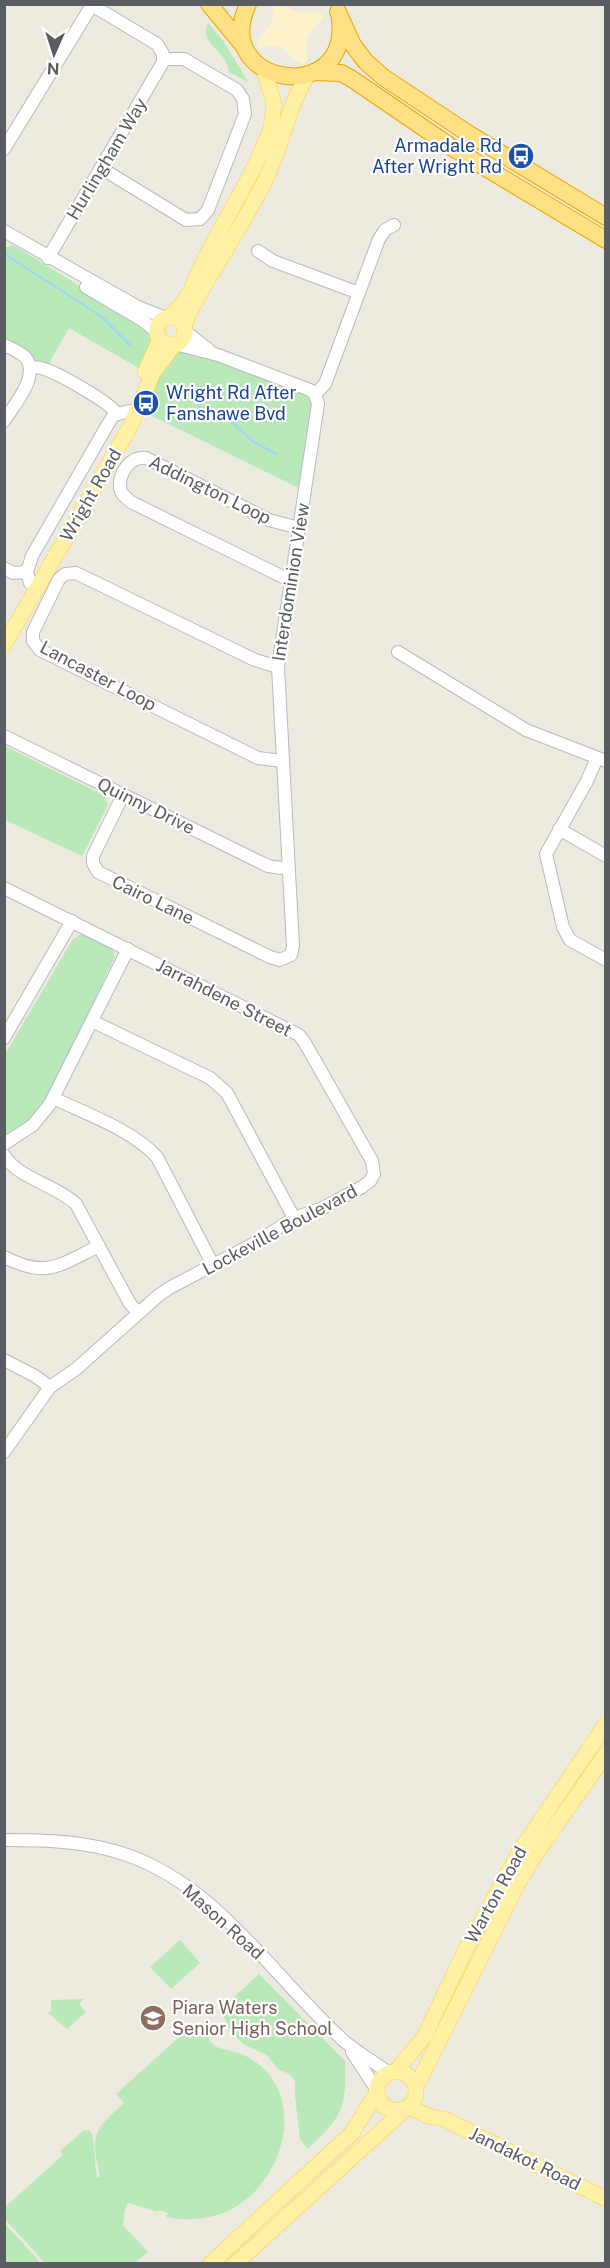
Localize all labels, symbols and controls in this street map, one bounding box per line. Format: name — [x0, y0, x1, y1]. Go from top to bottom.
north arrow — [24, 24, 84, 84]
text: N — [46, 59, 60, 78]
street label: Hurlingham Way — [62, 94, 151, 223]
place label: Armadale Rd After Wright Rd — [372, 135, 502, 177]
bus stop icon: Armadale Rd After Wright Rd — [506, 141, 536, 171]
place label: Wright Rd After Fanshawe Bvd — [166, 382, 296, 424]
bus stop icon: Wright Rd After Fanshawe Bvd — [131, 388, 161, 418]
street label: Wright Road — [56, 445, 126, 545]
street label: Addington Loop — [146, 451, 275, 528]
street label: Interdominion View — [268, 501, 313, 663]
street label: Lancaster Loop — [37, 636, 160, 715]
street label: Quinny Drive — [94, 773, 199, 838]
street label: Cairo Lane — [109, 871, 198, 928]
street label: Jarrahdene Street — [153, 954, 296, 1041]
street label: Lockeville Boulevard — [199, 1180, 361, 1279]
street label: Warton Road — [460, 1843, 531, 1947]
street label: Mason Road — [178, 1880, 268, 1964]
place label: Piara Waters Senior High School — [172, 1997, 333, 2039]
school or university icon: Piara Waters Senior High School — [138, 2003, 168, 2033]
street label: Jandakot Road — [466, 2122, 584, 2195]

